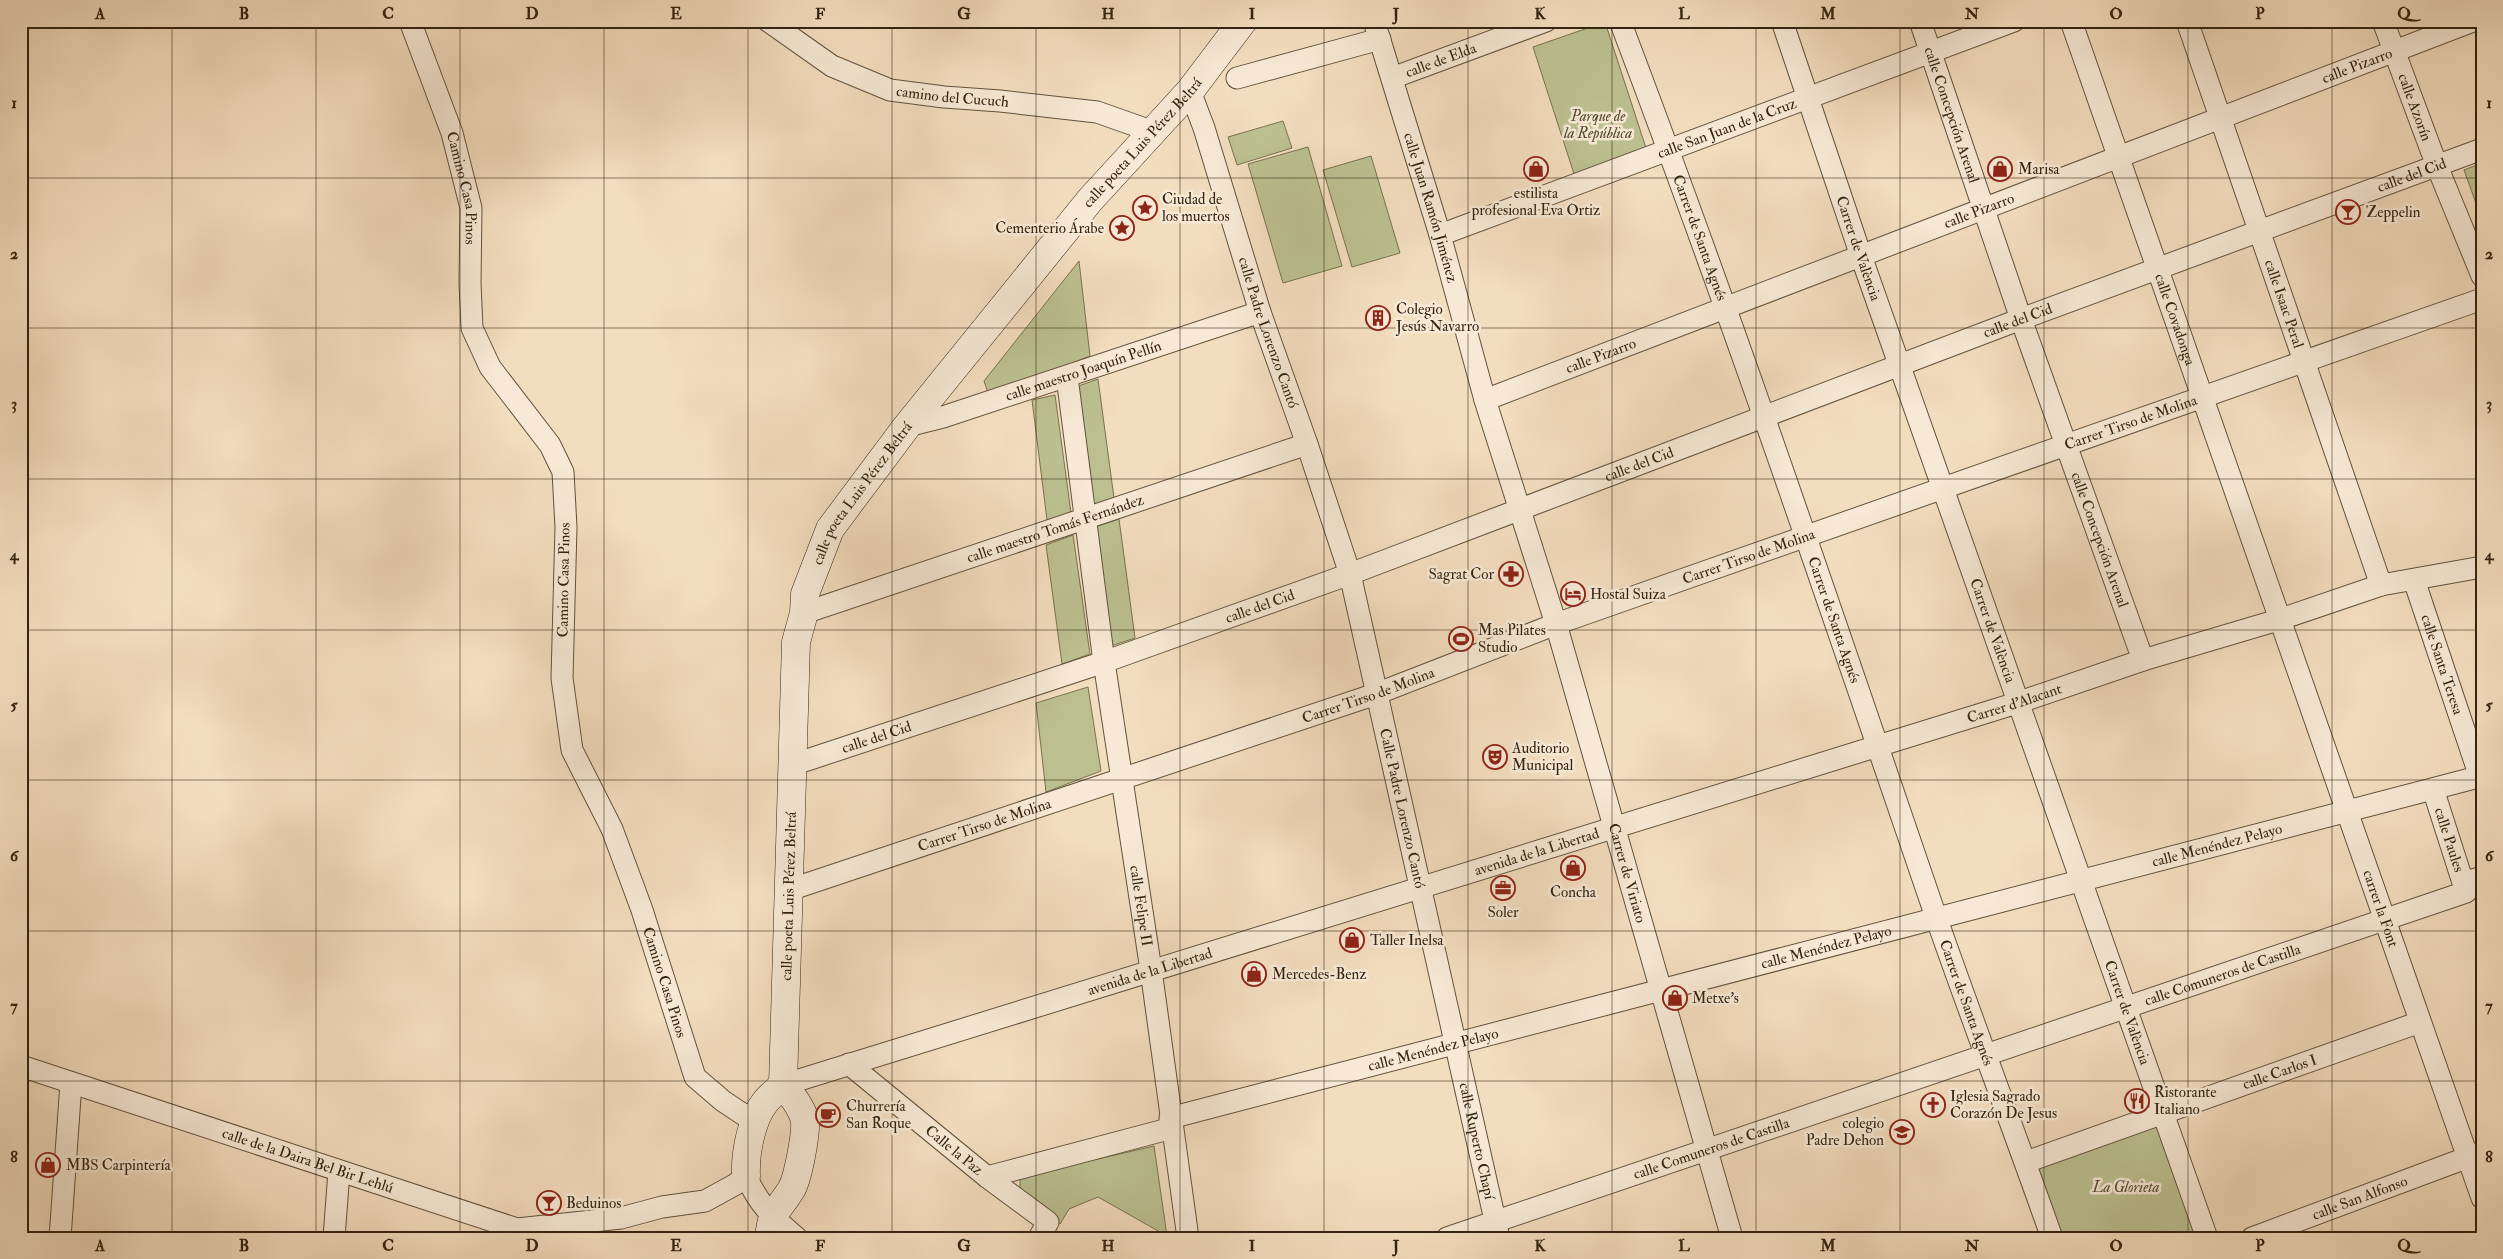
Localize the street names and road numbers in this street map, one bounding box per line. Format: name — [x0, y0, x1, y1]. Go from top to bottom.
street label: calle de Elda — [1403, 38, 1480, 82]
street label: calle Pizarro — [2319, 43, 2395, 88]
street label: calle Concepción Arenal — [1920, 44, 1984, 185]
street label: calle Azorín — [2394, 71, 2436, 144]
street label: calle poeta Luis Pérez Beltrá — [1078, 73, 1207, 211]
street label: camino del Cucuch — [895, 81, 1010, 111]
street label: calle San Juan de la Cruz — [1655, 94, 1799, 163]
street label: Camino Casa Pinos — [442, 129, 481, 245]
street label: calle Juan Ramón Jiménez — [1399, 130, 1462, 285]
street label: calle del Cid — [2374, 153, 2449, 196]
street label: Carrer de Santa Agnés — [1669, 172, 1732, 303]
street label: calle Pizarro — [1941, 188, 2017, 233]
street label: Carrer de València — [1832, 193, 1886, 304]
street label: calle Padre Lorenzo Cantó — [1234, 255, 1303, 411]
street label: calle Isaac Peral — [2260, 257, 2308, 351]
street label: calle Covadonga — [2150, 271, 2200, 369]
street label: calle del Cid — [1980, 299, 2055, 342]
street label: calle Pizarro — [1563, 333, 1639, 378]
street label: calle maestro Joaquín Pellín — [1003, 336, 1164, 405]
street label: Carrer Tirso de Molina — [2062, 390, 2200, 454]
street label: calle poeta Luis Pérez Beltrá — [808, 417, 917, 567]
street label: calle del Cid — [1602, 442, 1677, 486]
street label: calle Concepción Arenal — [2067, 469, 2133, 610]
street label: calle maestro Tomás Fernández — [964, 490, 1146, 567]
street label: Camino Casa Pinos — [553, 522, 575, 638]
street label: Carrer Tirso de Molina — [1680, 524, 1818, 588]
street label: Carrer de Santa Agnés — [1804, 554, 1865, 686]
street label: Carrer de València — [1966, 576, 2020, 686]
street label: calle del Cid — [1223, 585, 1298, 627]
street label: calle Santa Teresa — [2417, 612, 2468, 718]
street label: Carrer Tirso de Molina — [1299, 662, 1438, 728]
street label: Carrer d'Alacant — [1965, 679, 2064, 727]
street label: calle del Cid — [839, 717, 914, 757]
street label: Calle Padre Lorenzo Cantó — [1375, 726, 1430, 890]
street label: Carrer Tirso de Molina — [915, 793, 1054, 856]
street label: calle Paules — [2430, 805, 2468, 875]
street label: calle poeta Luis Pérez Beltrá — [777, 810, 801, 981]
street label: calle Menéndez Pelayo — [2150, 819, 2284, 871]
street label: Carrer de Viriato — [1604, 821, 1651, 925]
street label: avenida de la Libertad — [1472, 823, 1602, 880]
street label: calle Felipe II — [1126, 864, 1157, 948]
street label: carrer la Font — [2359, 867, 2403, 950]
street label: calle Menéndez Pelayo — [1759, 921, 1893, 973]
street label: Camino Casa Pinos — [638, 925, 691, 1040]
street label: Carrer de Santa Agnés — [1935, 937, 1998, 1068]
street label: calle Comuneros de Castilla — [2142, 939, 2304, 1010]
street label: avenida de la Libertad — [1085, 943, 1215, 1000]
street label: Carrer de València — [2100, 958, 2155, 1068]
street label: calle Menéndez Pelayo — [1366, 1023, 1500, 1075]
street label: calle Carlos I — [2240, 1050, 2319, 1094]
street label: calle Ruperto Chapí — [1455, 1081, 1500, 1202]
street label: calle Comuneros de Castilla — [1631, 1113, 1793, 1184]
street label: Calle la Paz — [921, 1121, 987, 1179]
street label: calle de la Daira Bel Bir Lehlú — [220, 1123, 396, 1197]
street label: calle San Alfonso — [2309, 1171, 2410, 1224]

